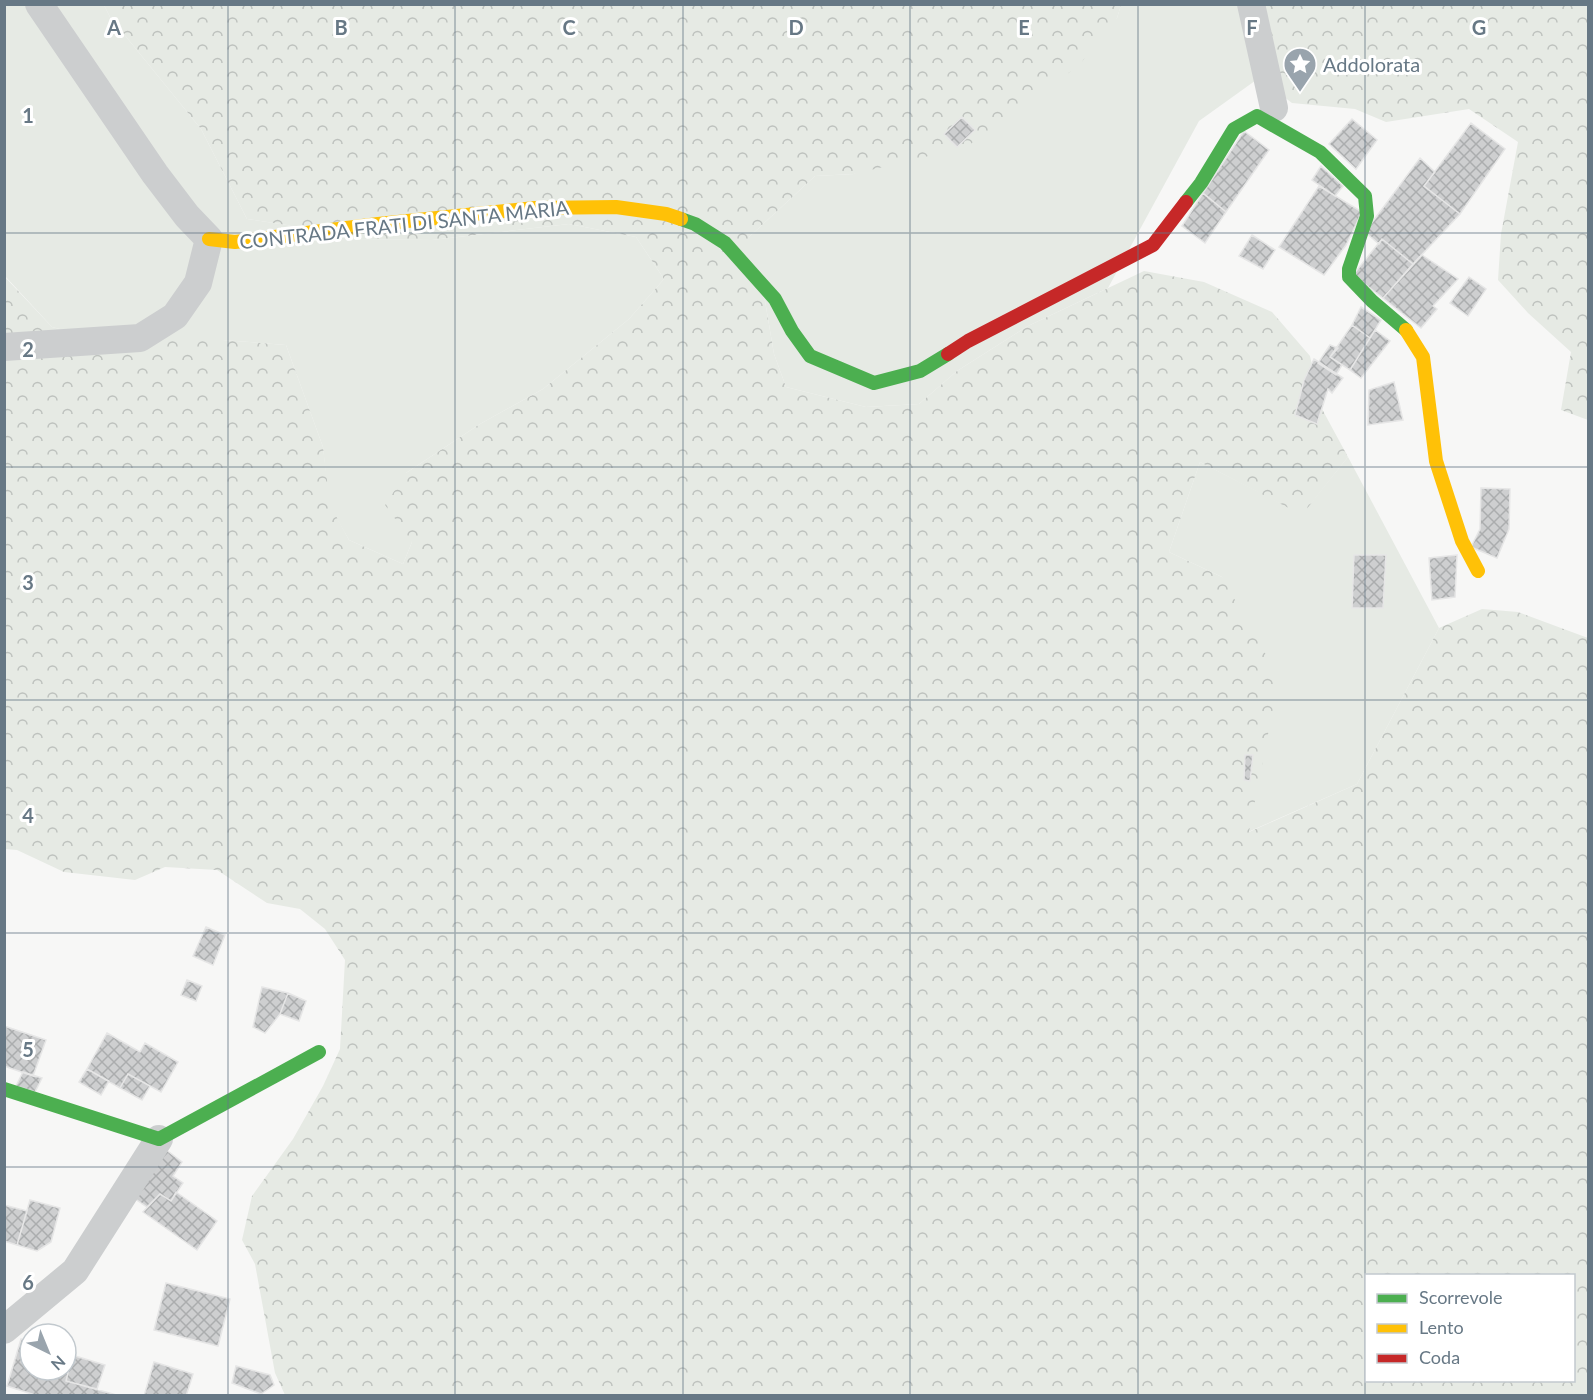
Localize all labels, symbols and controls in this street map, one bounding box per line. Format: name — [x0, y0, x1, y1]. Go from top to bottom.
text: A — [106, 15, 121, 39]
text: B — [334, 15, 348, 39]
text: C — [562, 15, 576, 39]
text: D — [788, 15, 804, 39]
text: E — [1018, 15, 1030, 39]
text: F — [1246, 15, 1258, 39]
text: G — [1472, 15, 1486, 39]
place icon: Addolorata — [1282, 46, 1318, 93]
place label: Addolorata — [1323, 52, 1420, 76]
text: 1 — [22, 103, 34, 127]
street label: CONTRADA FRATI DI SANTA MARIA — [238, 195, 570, 253]
text: 2 — [22, 337, 34, 361]
text: 3 — [22, 570, 34, 594]
text: 4 — [22, 803, 34, 827]
text: 5 — [22, 1037, 34, 1061]
text: 6 — [22, 1270, 34, 1294]
legend — [1365, 1274, 1575, 1382]
text: Scorrevole — [1419, 1286, 1502, 1308]
text: Lento — [1419, 1316, 1464, 1338]
north arrow — [18, 1322, 78, 1382]
text: Coda — [1419, 1346, 1460, 1368]
text: N — [48, 1352, 70, 1374]

